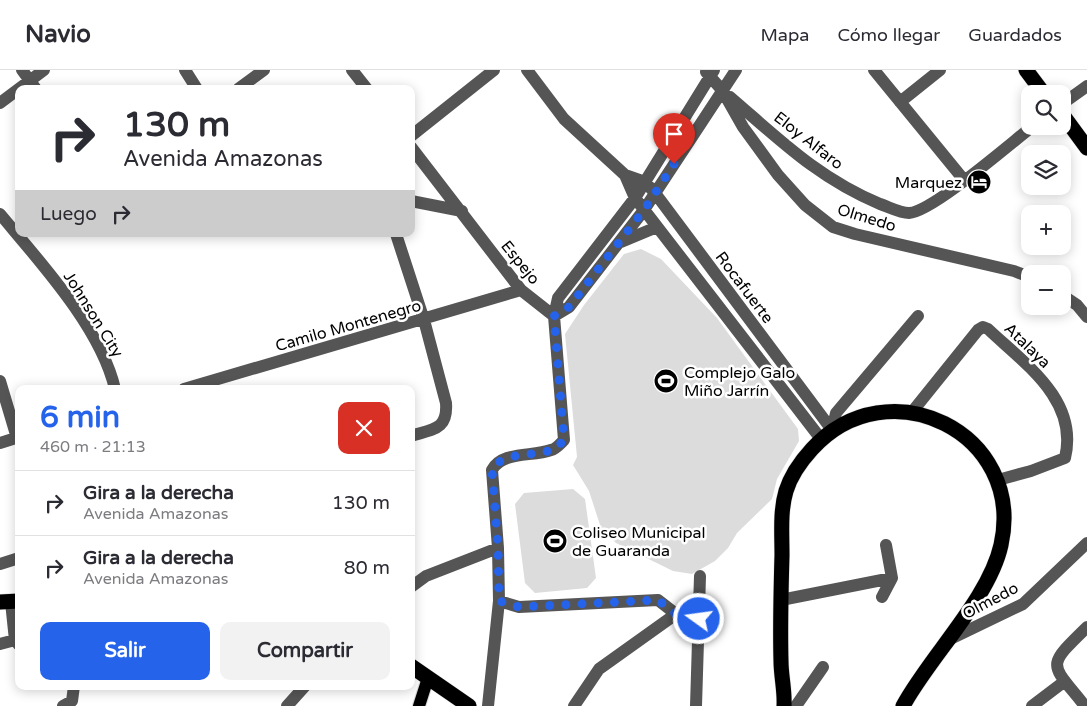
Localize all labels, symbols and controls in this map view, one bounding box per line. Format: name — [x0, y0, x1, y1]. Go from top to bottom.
text: Navio — [25, 20, 91, 49]
text: Mapa — [760, 24, 809, 46]
text: Cómo llegar — [837, 24, 940, 46]
text: Guardados — [968, 24, 1062, 46]
map controls — [1021, 85, 1071, 315]
button: search — [1021, 85, 1071, 135]
text: 130 m — [123, 104, 230, 146]
icon: right — [40, 105, 105, 170]
street label: Eloy Alfaro — [770, 107, 847, 174]
pin — [653, 113, 695, 164]
icon: arrive — [660, 120, 688, 148]
button: layers — [1021, 145, 1071, 195]
text: Avenida Amazonas — [123, 146, 323, 172]
hotel icon: Marquez — [966, 169, 992, 195]
place label: Marquez — [895, 173, 962, 193]
icon: right — [107, 200, 135, 228]
street label: Olmedo — [835, 200, 899, 236]
text: Luego — [40, 203, 97, 225]
button: + — [1021, 205, 1071, 255]
street label: Espejo — [496, 237, 544, 289]
street label: Rocafuerte — [711, 248, 778, 327]
button: − — [1021, 265, 1071, 315]
street label: Johnson City — [59, 268, 128, 362]
street label: Camilo Montenegro — [273, 296, 423, 356]
street label: Atalaya — [1000, 319, 1055, 373]
place label: Complejo Galo Miño Jarrín — [684, 363, 795, 401]
sports icon: Complejo Galo Miño Jarrín — [653, 368, 679, 394]
text: 6 min — [40, 399, 120, 436]
button: close — [338, 402, 390, 454]
text: 460 m · 21:13 — [40, 437, 146, 457]
text: Gira a la derecha — [83, 482, 234, 504]
icon: right — [40, 489, 68, 517]
text: 130 m — [332, 492, 390, 514]
text: Avenida Amazonas — [83, 504, 228, 524]
place label: Coliseo Municipal de Guaranda — [572, 523, 706, 561]
sports icon: Coliseo Municipal de Guaranda — [542, 528, 568, 554]
text: Gira a la derecha — [83, 547, 234, 569]
icon: right — [40, 554, 68, 582]
text: 80 m — [344, 557, 390, 579]
text: Avenida Amazonas — [83, 569, 228, 589]
street label: Olmedo — [959, 578, 1022, 624]
position arrow — [672, 592, 724, 644]
button: Salir — [40, 622, 210, 680]
button: Compartir — [220, 622, 390, 680]

